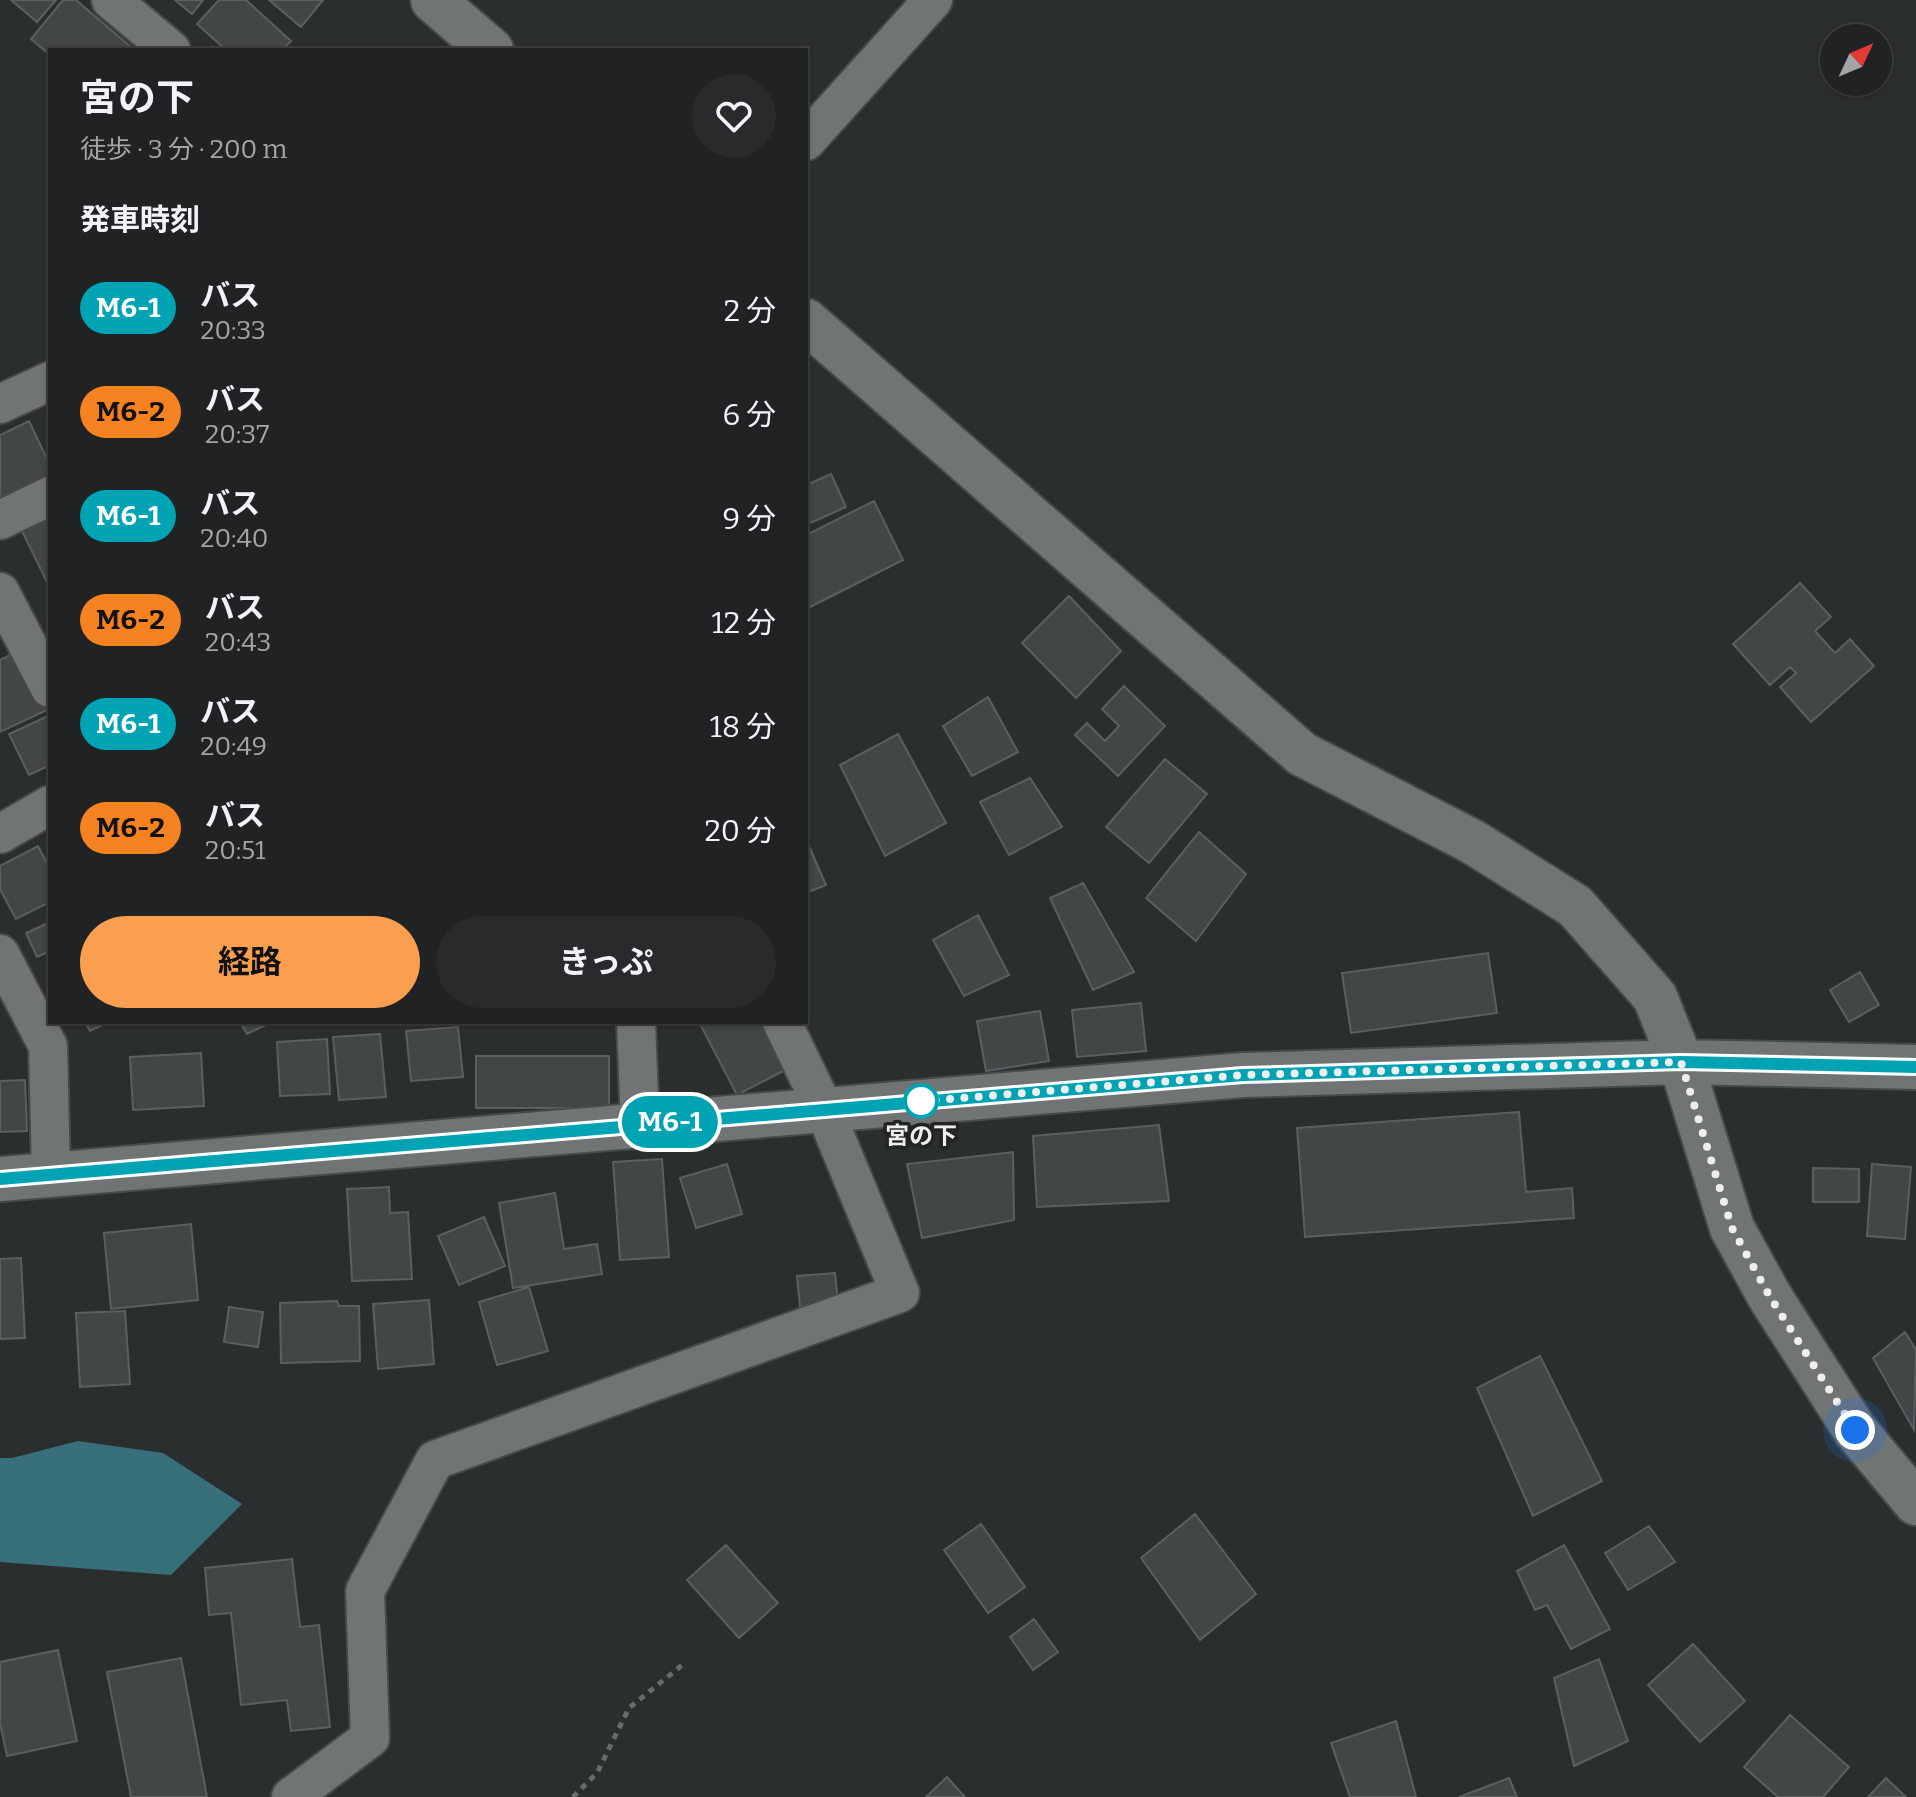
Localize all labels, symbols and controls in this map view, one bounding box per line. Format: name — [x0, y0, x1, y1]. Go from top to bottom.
north arrow — [1820, 24, 1892, 96]
map controls — [1820, 24, 1892, 96]
button: heart — [692, 74, 776, 158]
text: 宮の下 — [80, 75, 194, 121]
text: 徒歩 · 3 分 · 200 m — [80, 134, 287, 165]
text: 発車時刻 — [80, 202, 200, 238]
text: バス — [200, 278, 260, 314]
text: M6-1 — [96, 291, 160, 324]
text: 2 分 — [724, 293, 776, 329]
text: 20:33 — [200, 315, 266, 346]
text: バス — [205, 382, 265, 418]
text: M6-2 — [96, 395, 165, 428]
text: 6 分 — [722, 397, 776, 433]
text: 20:37 — [205, 419, 269, 450]
text: バス — [200, 486, 260, 522]
text: M6-1 — [96, 499, 160, 532]
text: 9 分 — [722, 501, 776, 537]
text: 20:40 — [200, 523, 268, 554]
text: バス — [205, 590, 265, 626]
text: M6-2 — [96, 603, 165, 636]
text: 12 分 — [712, 605, 776, 641]
text: 20:43 — [205, 627, 271, 658]
text: バス — [200, 694, 260, 730]
text: M6-1 — [96, 707, 160, 740]
text: 18 分 — [710, 709, 776, 745]
text: 20:49 — [200, 731, 267, 762]
text: バス — [205, 798, 265, 834]
text: M6-2 — [96, 811, 165, 844]
text: 20 分 — [704, 813, 776, 849]
text: 20:51 — [205, 835, 265, 866]
button: 経路 — [80, 916, 420, 1008]
button: きっぷ — [436, 916, 776, 1008]
marker: 宮の下 — [904, 1084, 938, 1118]
line badge: M6-1 — [614, 1096, 726, 1148]
text: M6-1 — [638, 1105, 702, 1138]
place label: 宮の下 — [885, 1122, 957, 1150]
your location — [1835, 1410, 1875, 1450]

